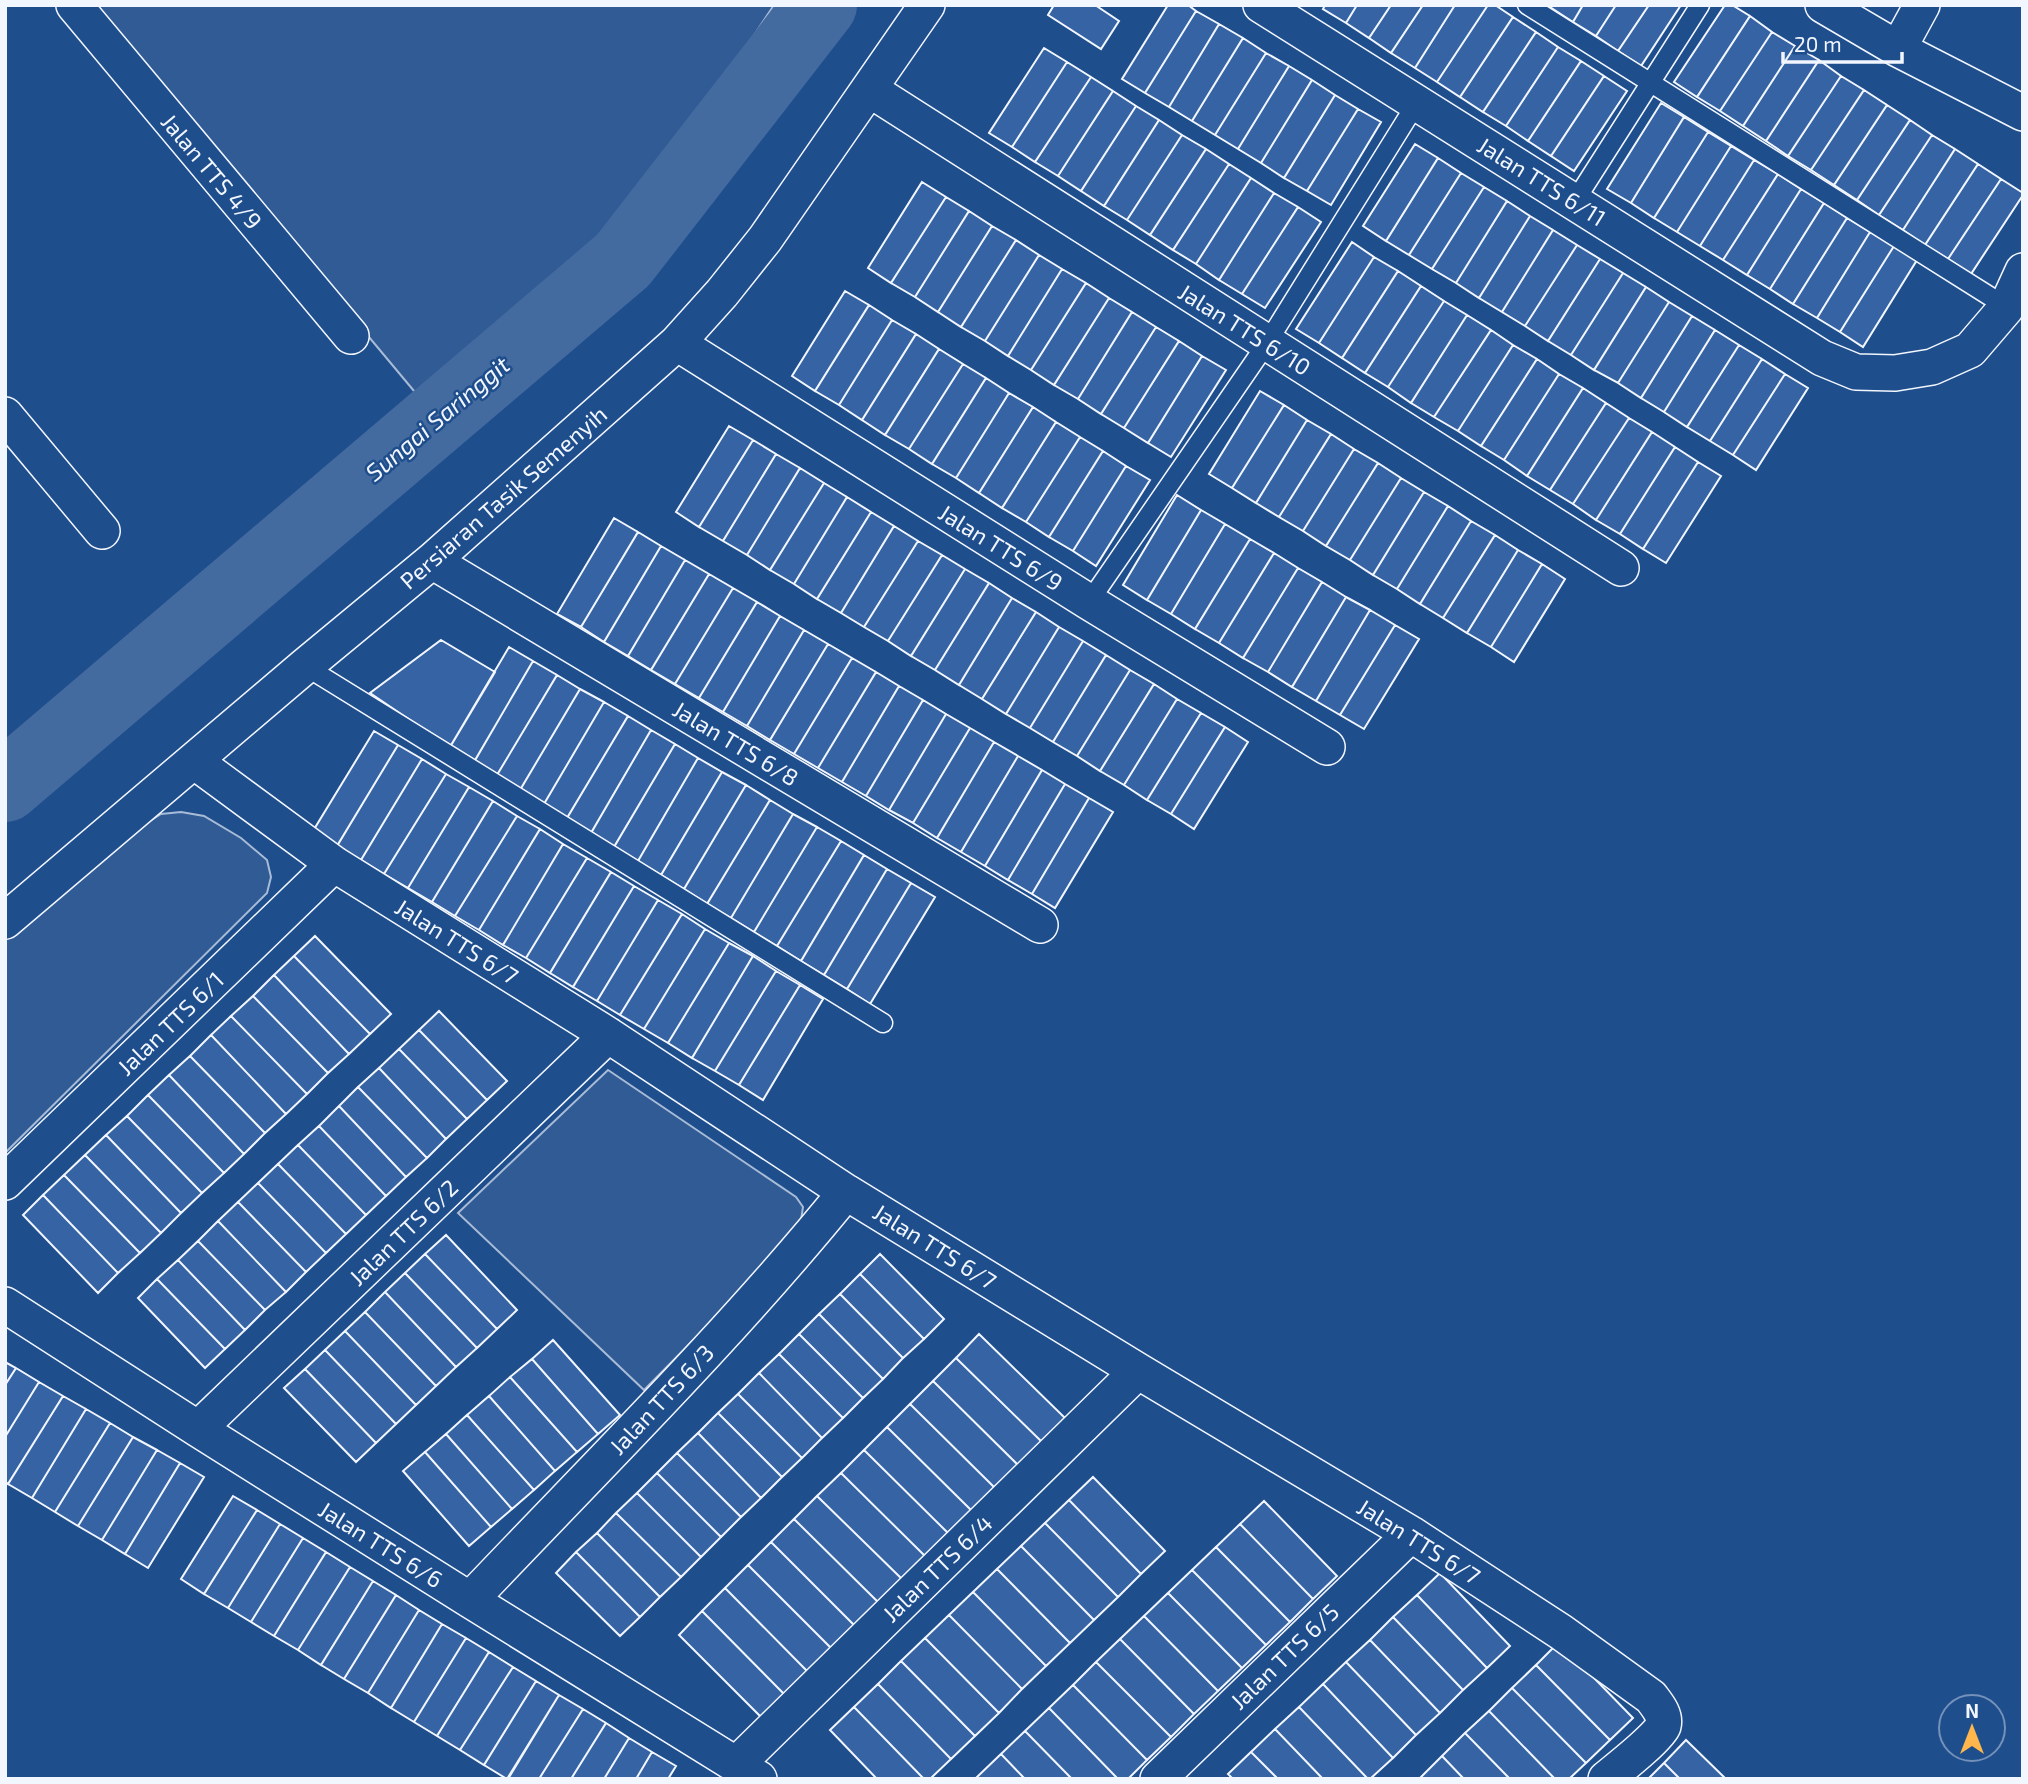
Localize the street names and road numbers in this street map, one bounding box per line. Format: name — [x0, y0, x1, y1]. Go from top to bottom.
street label: Jalan TTS 4/9 — [156, 108, 268, 234]
street label: Jalan TTS 6/11 — [1473, 130, 1611, 232]
street label: Jalan TTS 6/10 — [1174, 277, 1316, 381]
street label: Persiaran Tasik Semenyih — [394, 400, 612, 594]
street label: Jalan TTS 6/9 — [934, 498, 1068, 596]
street label: Jalan TTS 6/8 — [668, 695, 804, 791]
street label: Jalan TTS 6/7 — [390, 892, 524, 990]
street label: Jalan TTS 6/1 — [111, 965, 229, 1081]
street label: Jalan TTS 6/2 — [343, 1173, 463, 1291]
street label: Jalan TTS 6/7 — [868, 1197, 1002, 1295]
street label: Jalan TTS 6/3 — [603, 1338, 719, 1460]
street label: Jalan TTS 6/7 — [1352, 1492, 1486, 1590]
street label: Jalan TTS 6/6 — [314, 1495, 448, 1593]
street label: Jalan TTS 6/4 — [876, 1509, 998, 1627]
street label: Jalan TTS 6/5 — [1224, 1597, 1344, 1715]

